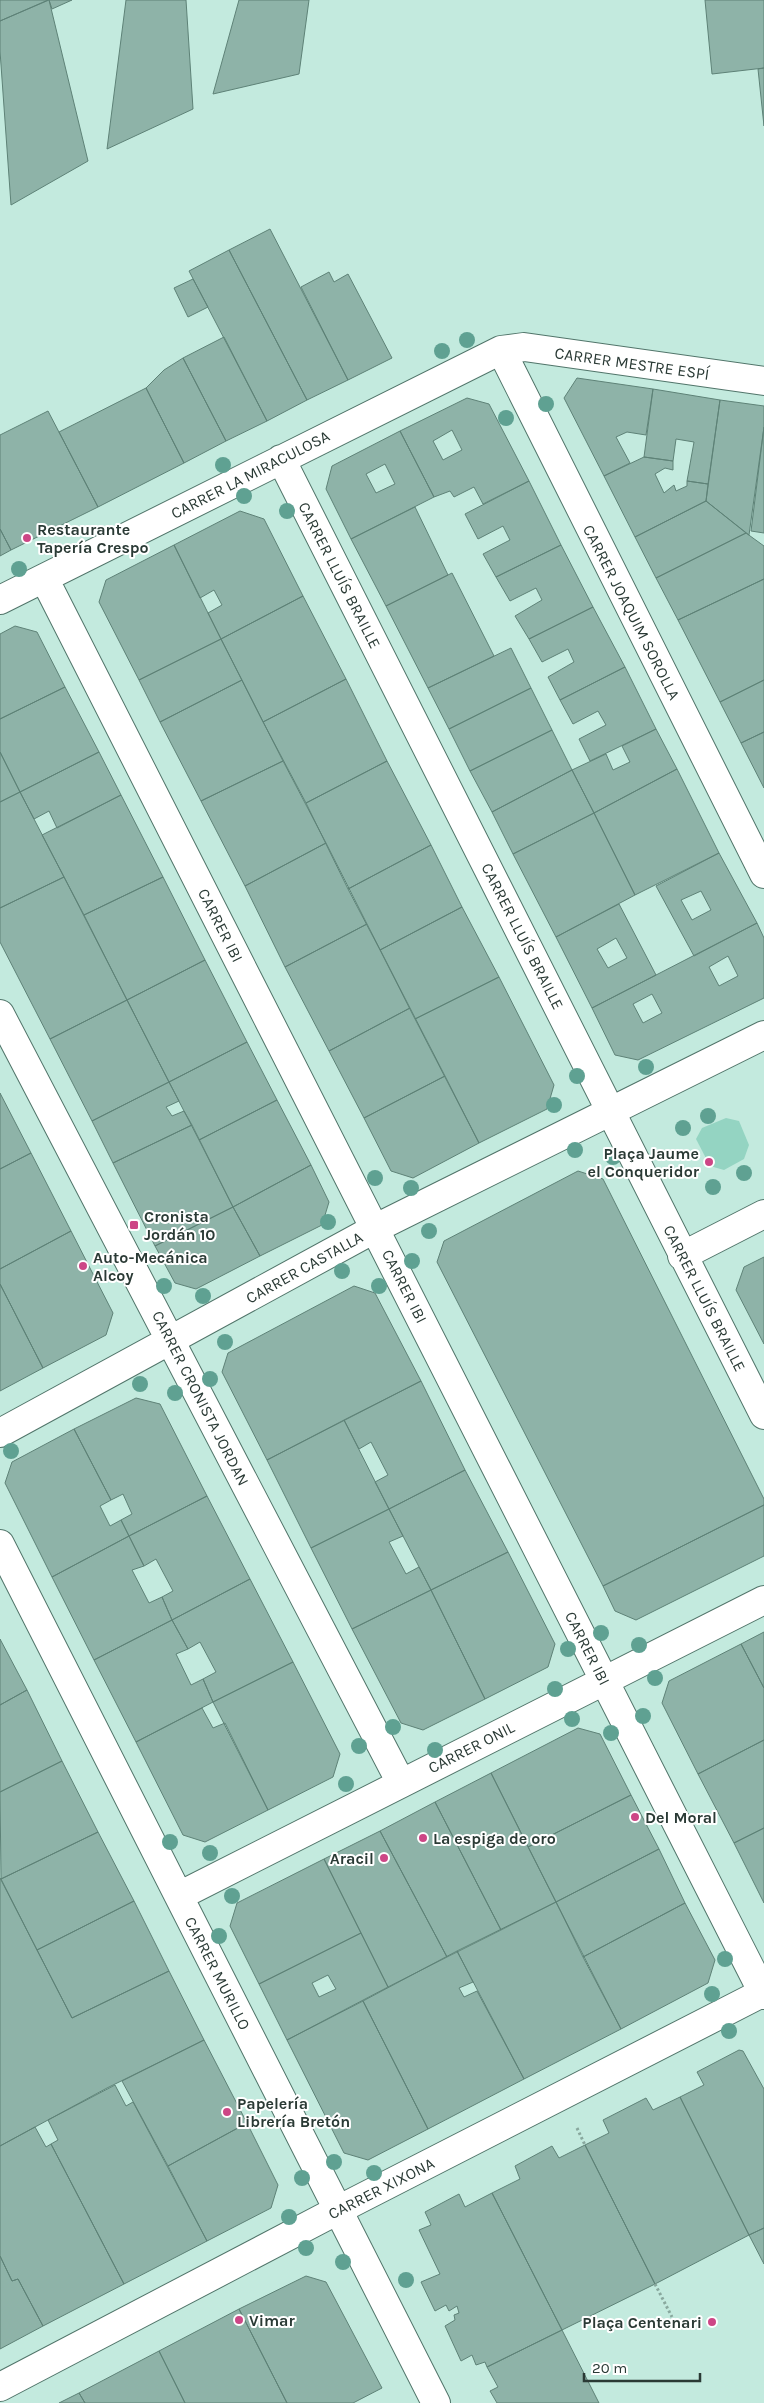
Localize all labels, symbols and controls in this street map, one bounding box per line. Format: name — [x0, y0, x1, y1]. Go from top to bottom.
street label: CARRER MESTRE ESPÍ — [553, 343, 711, 384]
street label: CARRER LA MIRACULOSA — [168, 426, 333, 523]
street label: CARRER LLUÍS BRAILLE — [294, 499, 385, 652]
place label: Restaurante Tapería Crespo — [37, 520, 149, 557]
street label: CARRER JOAQUIM SOROLLA — [579, 521, 684, 703]
marker: Restaurante Tapería Crespo — [21, 532, 33, 544]
street label: CARRER LLUÍS BRAILLE — [477, 860, 568, 1013]
street label: CARRER IBI — [194, 885, 247, 965]
place label: Plaça Jaume el Conqueridor — [587, 1144, 700, 1181]
marker: Plaça Jaume el Conqueridor — [703, 1156, 715, 1168]
place label: Cronista Jordán 10 — [144, 1207, 215, 1244]
marker: Cronista Jordán 10 — [128, 1219, 140, 1231]
street label: CARRER LLUÍS BRAILLE — [659, 1222, 750, 1375]
street label: CARRER CASTALLA — [243, 1227, 366, 1307]
street label: CARRER IBI — [378, 1246, 431, 1326]
place label: Auto-Mecánica Alcoy — [93, 1248, 208, 1285]
marker: Auto-Mecánica Alcoy — [77, 1260, 89, 1272]
street label: CARRER CRONISTA JORDAN — [148, 1308, 253, 1489]
street label: CARRER IBI — [561, 1608, 614, 1688]
street label: CARRER ONIL — [425, 1717, 518, 1777]
place label: Del Moral — [645, 1808, 717, 1827]
marker: Del Moral — [629, 1811, 641, 1823]
place label: La espiga de oro — [433, 1829, 556, 1848]
marker: La espiga de oro — [417, 1832, 429, 1844]
place label: Aracil — [330, 1849, 374, 1868]
marker: Aracil — [378, 1852, 390, 1864]
street label: CARRER MURILLO — [181, 1913, 254, 2033]
place label: Papelería Librería Bretón — [237, 2094, 350, 2131]
marker: Papelería Librería Bretón — [221, 2106, 233, 2118]
street label: CARRER XIXONA — [325, 2154, 437, 2223]
place label: Vimar — [249, 2311, 295, 2330]
place label: Plaça Centenari — [582, 2313, 702, 2332]
marker: Vimar — [233, 2314, 245, 2326]
marker: Plaça Centenari — [706, 2316, 718, 2328]
scale bar — [584, 2350, 700, 2382]
text: 20 m — [592, 2359, 627, 2377]

